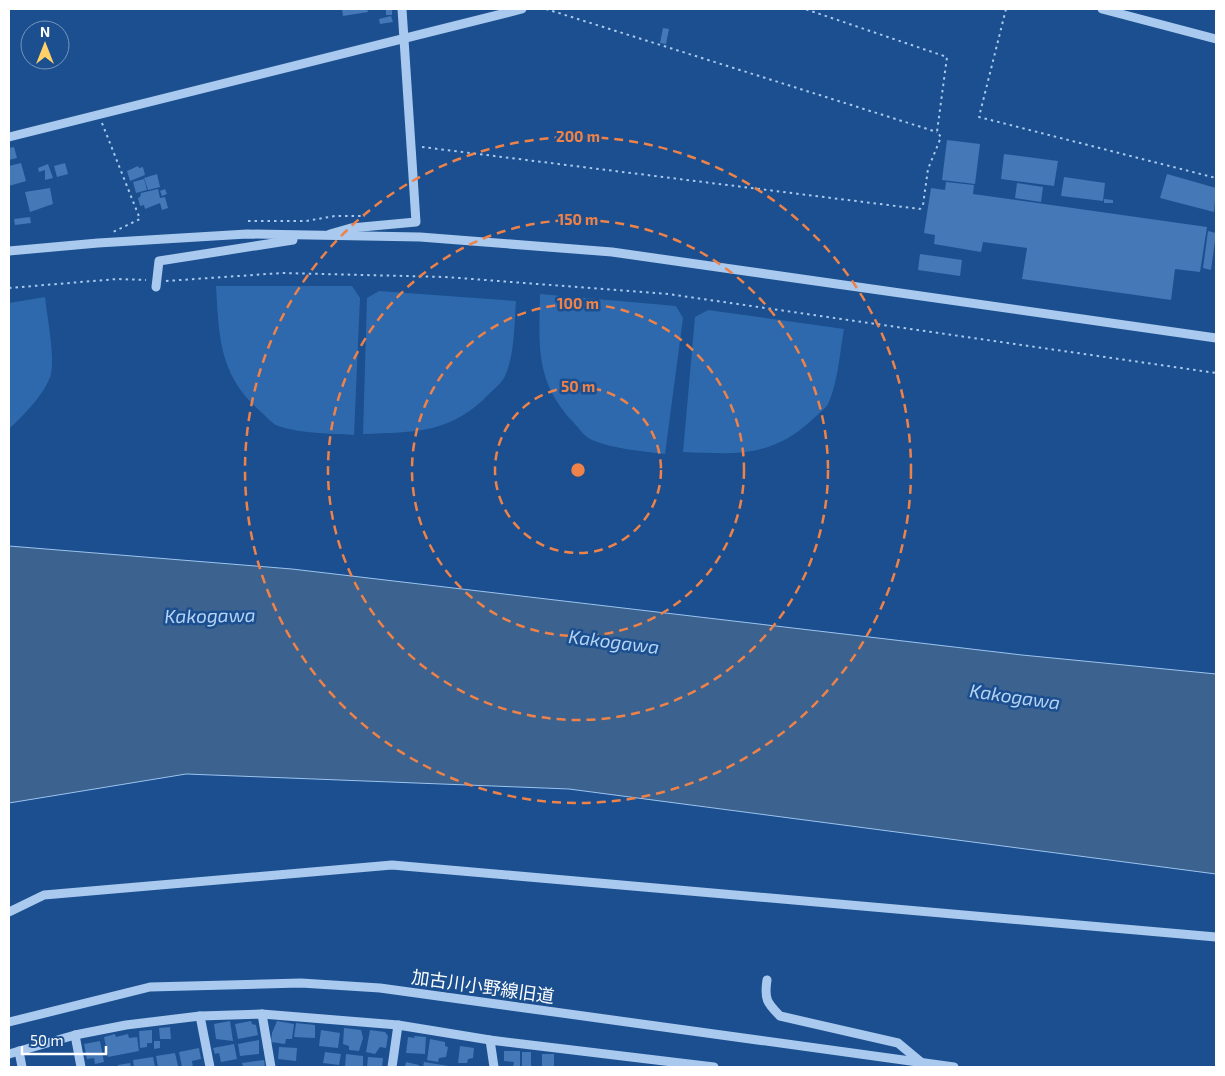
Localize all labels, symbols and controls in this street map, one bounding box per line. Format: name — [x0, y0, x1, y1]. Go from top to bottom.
north arrow — [20, 20, 70, 70]
text: N — [40, 23, 50, 40]
text: 200 m — [556, 127, 600, 145]
text: 150 m — [558, 210, 598, 228]
text: 100 m — [557, 294, 599, 312]
text: 50 m — [561, 377, 595, 395]
centre of rings — [569, 461, 587, 479]
water label: Kakogawa — [164, 603, 256, 627]
water label: Kakogawa — [567, 624, 661, 658]
water label: Kakogawa — [968, 678, 1062, 714]
street label: 加古川小野線旧道 — [410, 965, 556, 1007]
scale bar — [22, 1024, 106, 1056]
text: 50 m — [30, 1031, 64, 1049]

